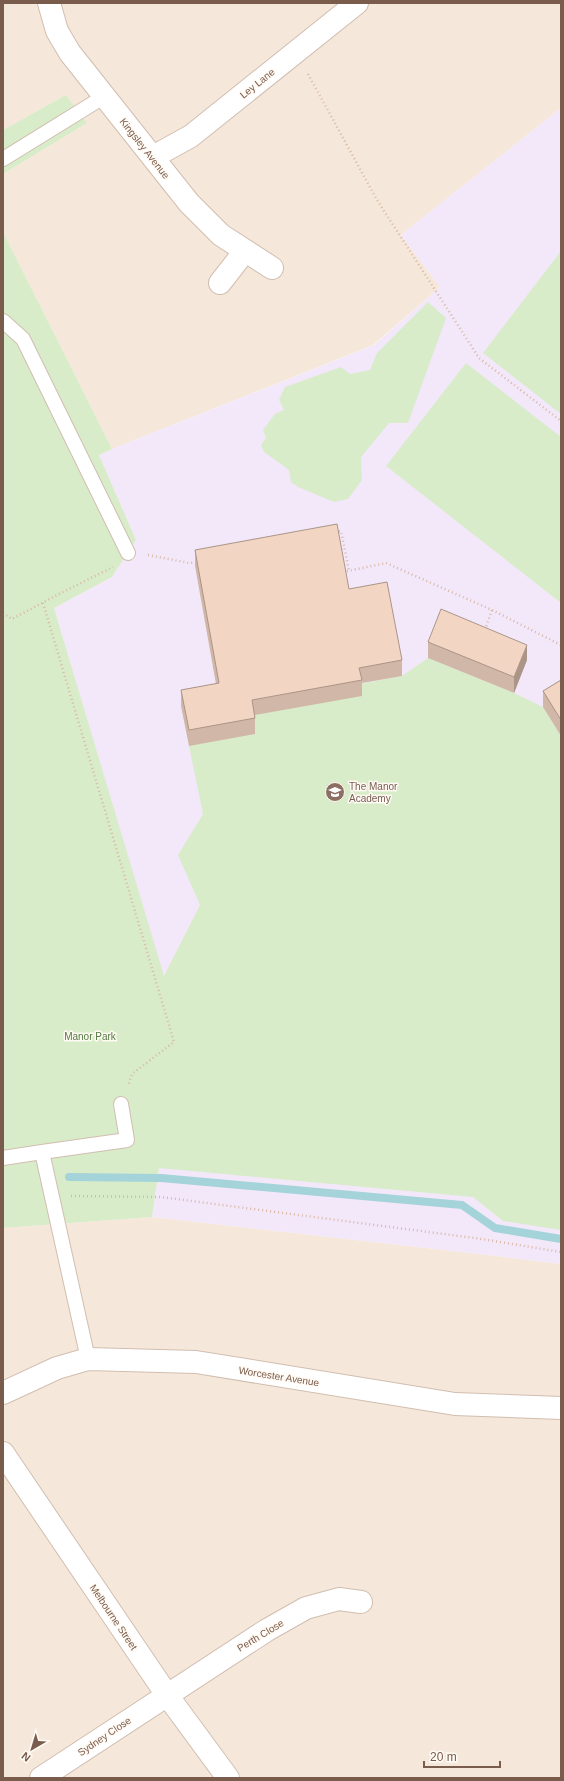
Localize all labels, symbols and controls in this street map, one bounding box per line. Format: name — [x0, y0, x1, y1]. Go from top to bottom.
street label: Ley Lane — [238, 66, 277, 101]
street label: Kingsley Avenue — [118, 116, 172, 181]
school or university icon: The Manor Academy — [324, 781, 346, 803]
place label: The Manor Academy — [349, 781, 398, 804]
park label: Manor Park — [64, 1031, 117, 1042]
street label: Worcester Avenue — [238, 1365, 320, 1388]
street label: Melbourne Street — [88, 1582, 140, 1652]
street label: Perth Close — [235, 1617, 286, 1654]
street label: Sydney Close — [76, 1714, 133, 1758]
north arrow — [12, 1729, 52, 1769]
scale bar — [424, 1743, 500, 1769]
text: N — [19, 1750, 33, 1764]
text: 20 m — [430, 1750, 457, 1764]

